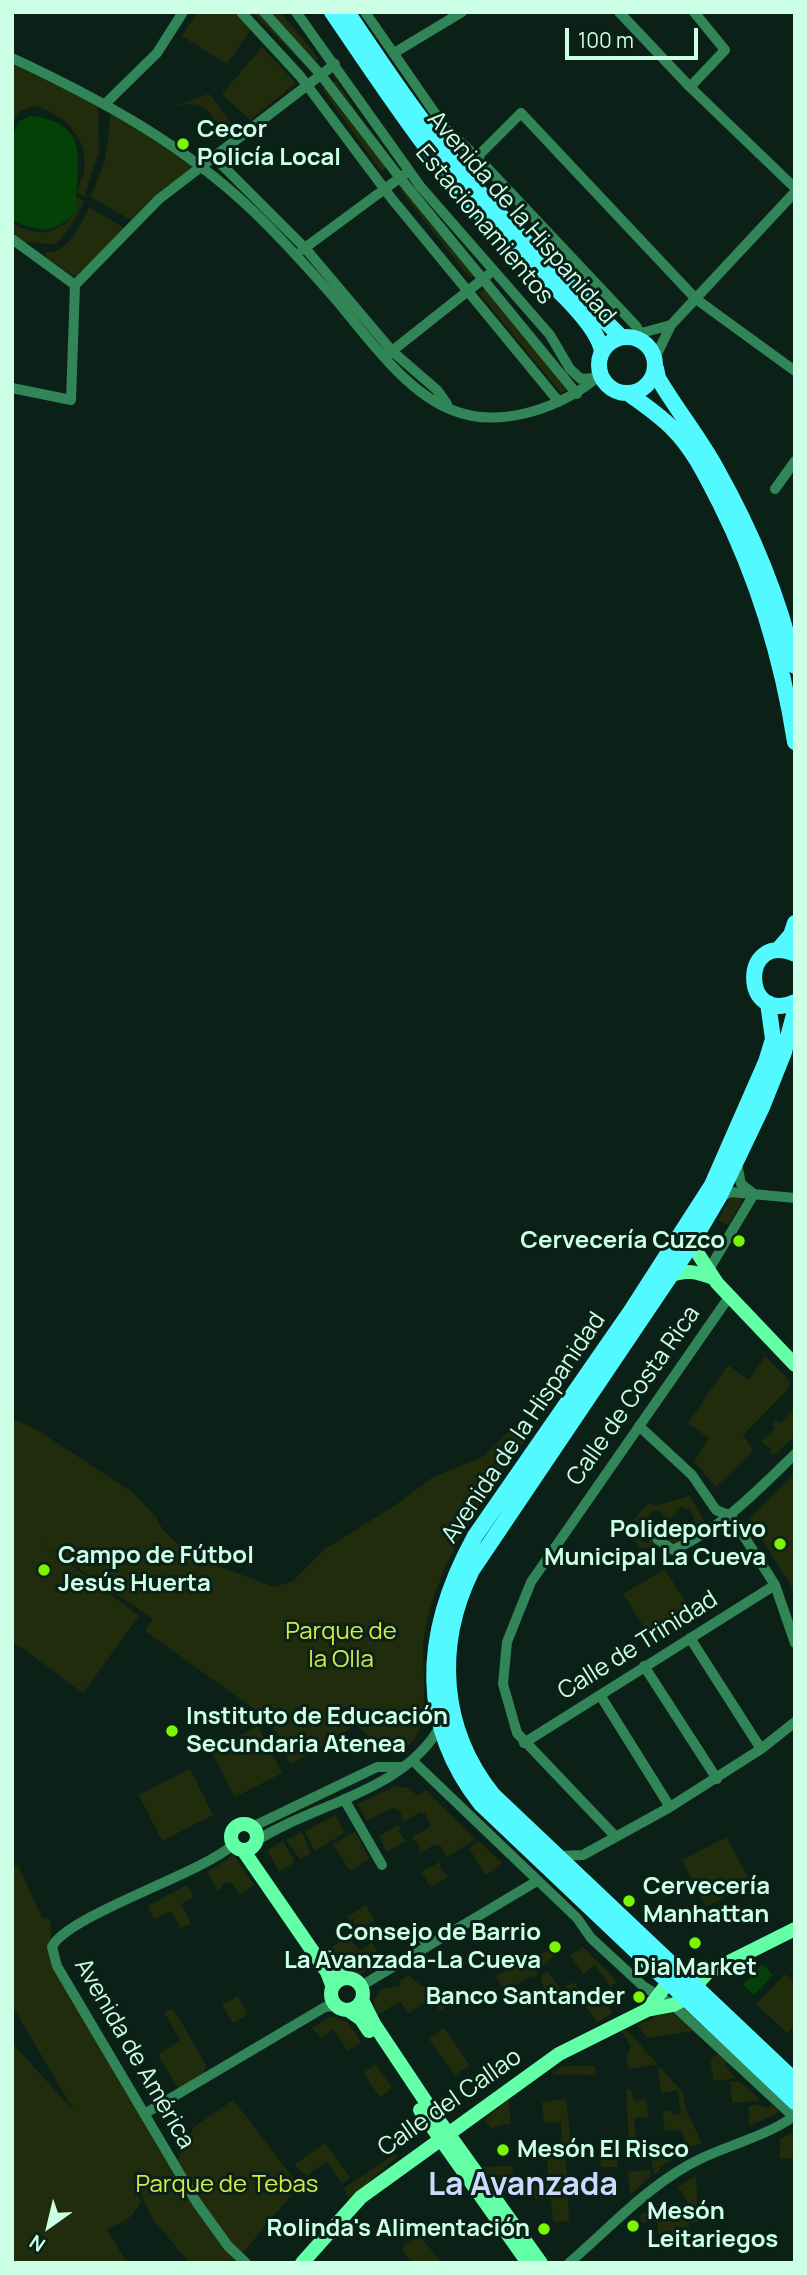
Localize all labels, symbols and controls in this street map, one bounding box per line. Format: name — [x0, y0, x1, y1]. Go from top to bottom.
scale bar — [569, 14, 702, 58]
text: 100 m — [578, 26, 634, 54]
street label: Avenida de la Hispanidad — [421, 106, 621, 330]
place label: Cecor Policía Local — [197, 116, 341, 172]
marker: Cecor Policía Local — [175, 136, 191, 152]
street label: Estacionamientos — [409, 139, 559, 311]
place label: Cervecería Cuzco — [520, 1227, 725, 1255]
marker: Cervecería Cuzco — [731, 1233, 747, 1249]
street label: Calle de Costa Rica — [561, 1301, 707, 1491]
street label: Avenida de la Hispanidad — [436, 1307, 612, 1549]
place label: Polideportivo Municipal La Cueva — [544, 1516, 766, 1572]
marker: Polideportivo Municipal La Cueva — [772, 1536, 788, 1552]
place label: Campo de Fútbol Jesús Huerta — [58, 1542, 254, 1598]
marker: Campo de Fútbol Jesús Huerta — [36, 1562, 52, 1578]
street label: Calle de Trinidad — [553, 1585, 723, 1707]
park label: Parque de la Olla — [285, 1618, 397, 1674]
place label: Instituto de Educación Secundaria Atenea — [186, 1703, 448, 1759]
marker: Instituto de Educación Secundaria Atenea — [164, 1723, 180, 1739]
place label: Cervecería Manhattan — [643, 1873, 770, 1929]
marker: Cervecería Manhattan — [621, 1893, 637, 1909]
place label: Consejo de Barrio La Avanzada-La Cueva — [284, 1919, 541, 1975]
marker: Dia Market — [687, 1935, 703, 1951]
marker: Consejo de Barrio La Avanzada-La Cueva — [547, 1939, 563, 1955]
street label: Avenida de América — [68, 1954, 200, 2154]
place label: Dia Market — [633, 1954, 757, 1982]
place label: Banco Santander — [426, 1983, 625, 2011]
marker: Banco Santander — [631, 1989, 647, 2005]
street label: Calle del Callao — [373, 2043, 527, 2163]
place label: Mesón El Risco — [517, 2136, 689, 2164]
marker: Mesón El Risco — [495, 2142, 511, 2158]
district label: La Avanzada — [428, 2167, 618, 2205]
park label: Parque de Tebas — [136, 2171, 318, 2199]
north arrow — [14, 2191, 84, 2261]
place label: Mesón Leitariegos — [647, 2198, 778, 2254]
place label: Rolinda's Alimentación — [266, 2215, 530, 2243]
marker: Mesón Leitariegos — [625, 2218, 641, 2234]
marker: Rolinda's Alimentación — [536, 2221, 552, 2237]
text: N — [24, 2229, 50, 2258]

